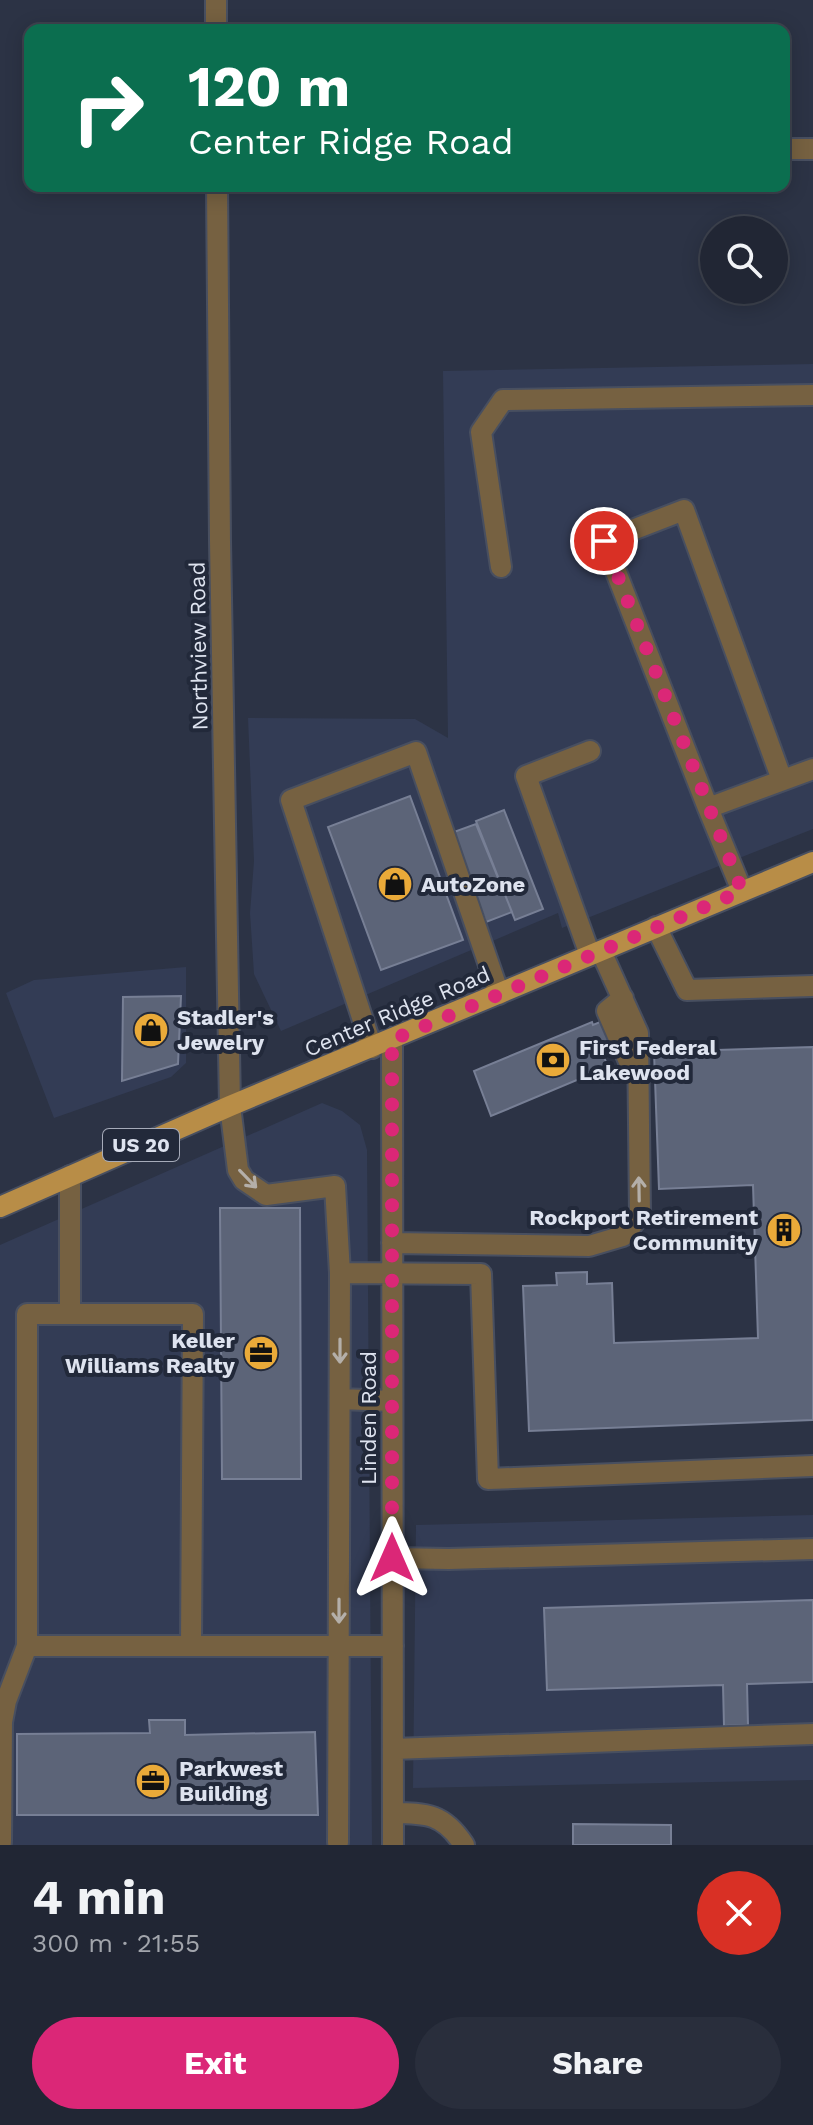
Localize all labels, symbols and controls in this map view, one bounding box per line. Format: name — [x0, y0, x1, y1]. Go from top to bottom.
text: 120 m — [188, 54, 350, 120]
icon: right — [56, 56, 160, 160]
text: Center Ridge Road — [188, 121, 513, 163]
map controls — [700, 216, 788, 304]
button: search — [700, 216, 788, 304]
pin — [570, 507, 638, 575]
icon: arrive — [582, 519, 626, 563]
street label: Northview Road — [185, 561, 212, 731]
shop icon: AutoZone — [376, 865, 414, 903]
place label: AutoZone — [421, 872, 525, 897]
street label: Center Ridge Road — [301, 961, 494, 1062]
place label: Stadler's Jewelry — [177, 1005, 274, 1055]
shop icon: Stadler's Jewelry — [132, 1011, 170, 1049]
place label: First Federal Lakewood — [579, 1035, 717, 1085]
bank icon: First Federal Lakewood — [534, 1041, 572, 1079]
road number: US 20 — [103, 1129, 179, 1161]
one-way arrow — [237, 1169, 257, 1189]
one-way arrow — [631, 1176, 647, 1203]
place label: Rockport Retirement Community — [529, 1205, 759, 1255]
building icon: Rockport Retirement Community — [765, 1211, 803, 1249]
place label: Keller Williams Realty — [65, 1328, 236, 1378]
office icon: Keller Williams Realty — [242, 1334, 280, 1372]
one-way arrow — [332, 1337, 348, 1364]
street label: Linden Road — [356, 1351, 381, 1485]
position arrow — [350, 1516, 434, 1600]
one-way arrow — [331, 1597, 347, 1624]
place label: Parkwest Building — [179, 1756, 284, 1806]
office icon: Parkwest Building — [134, 1762, 172, 1800]
text: 4 min — [32, 1869, 166, 1926]
button: close — [697, 1871, 781, 1955]
text: 300 m · 21:55 — [32, 1928, 200, 1958]
button: Exit — [32, 2017, 399, 2109]
button: Share — [415, 2017, 781, 2109]

